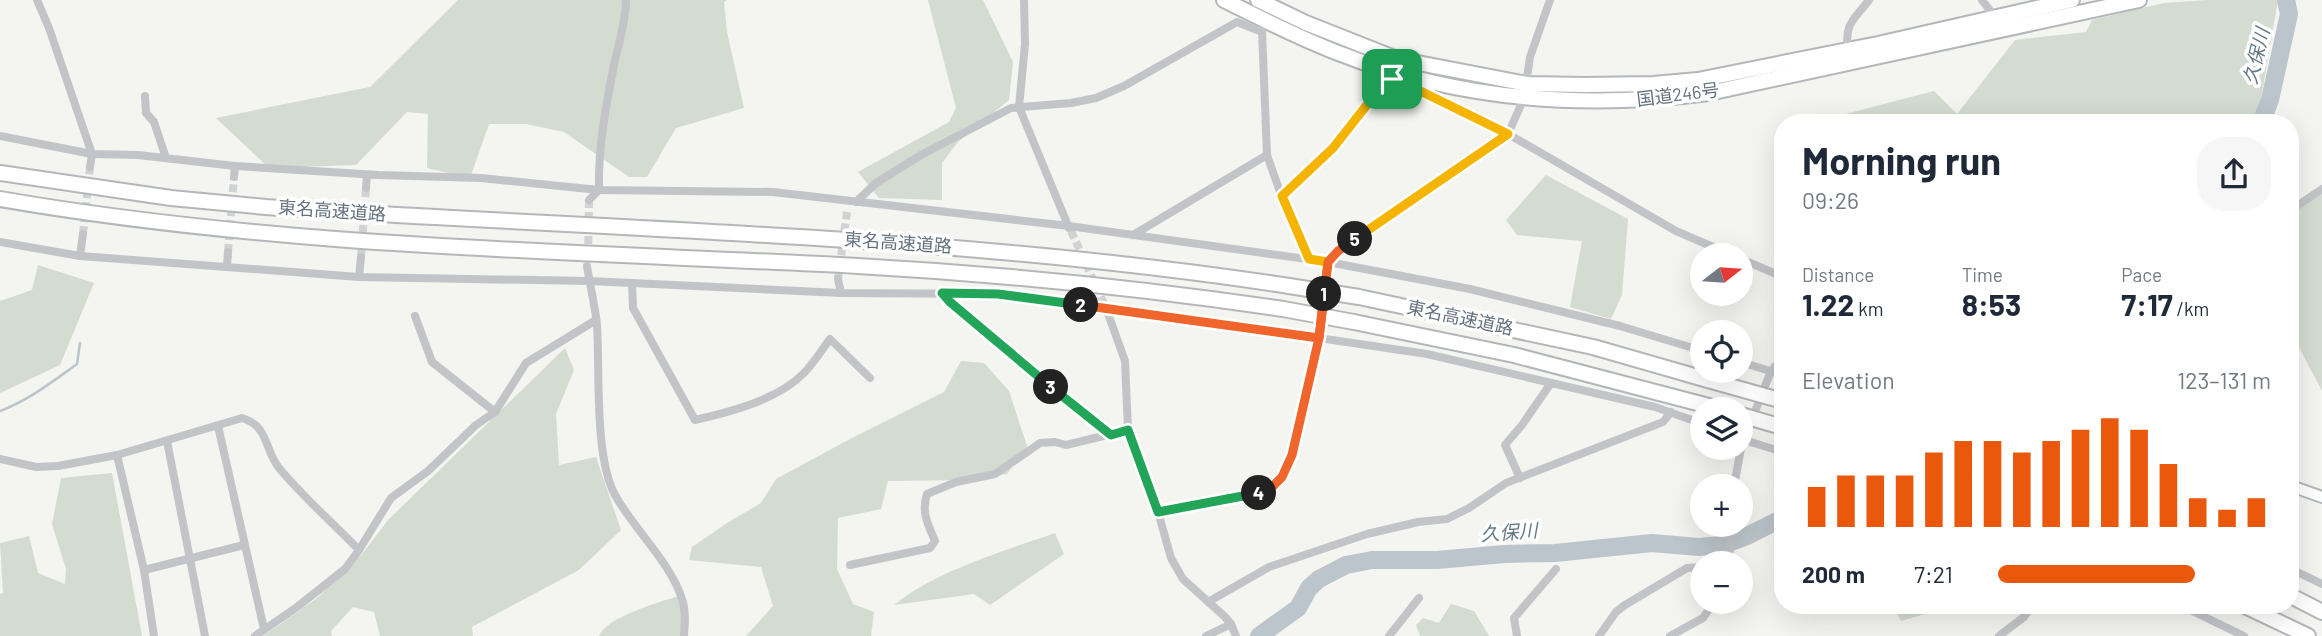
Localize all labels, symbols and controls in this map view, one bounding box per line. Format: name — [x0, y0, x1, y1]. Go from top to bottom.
water label: 久保川 — [2237, 24, 2274, 86]
pin — [1362, 49, 1422, 109]
icon: arrive — [1373, 60, 1411, 98]
street label: 国道246号 — [1635, 78, 1720, 110]
text: Morning run — [1802, 137, 2001, 183]
button: share — [2197, 137, 2271, 211]
text: 09:26 — [1802, 186, 1859, 214]
street label: 東名高速道路 — [277, 195, 387, 225]
pin: 5 — [1338, 222, 1372, 256]
street label: 東名高速道路 — [843, 227, 953, 257]
text: 5 — [1349, 227, 1360, 250]
north arrow — [1690, 243, 1754, 306]
map controls — [1690, 243, 1753, 614]
text: Distance — [1802, 263, 1874, 286]
text: Time — [1962, 263, 2003, 286]
text: Pace — [2121, 263, 2162, 286]
pin: 1 — [1306, 276, 1342, 312]
text: 1 — [1320, 282, 1327, 305]
text: 1.22 — [1802, 286, 1854, 322]
text: 8:53 — [1962, 286, 2021, 322]
text: 7:17 — [2121, 286, 2173, 322]
pin: 2 — [1064, 288, 1098, 322]
text: 2 — [1075, 293, 1086, 316]
street label: 東名高速道路 — [1405, 295, 1515, 339]
text: km — [1854, 297, 1883, 320]
text: /km — [2173, 297, 2209, 320]
button: locate — [1690, 320, 1753, 383]
text: Elevation — [1802, 366, 1895, 394]
text: 123–131 m — [2177, 366, 2271, 394]
pin: 3 — [1034, 370, 1068, 404]
text: 3 — [1045, 375, 1056, 398]
button: layers — [1690, 397, 1753, 460]
button: + — [1690, 474, 1753, 537]
pin: 4 — [1242, 476, 1276, 510]
text: 4 — [1253, 481, 1264, 504]
water label: 久保川 — [1480, 518, 1540, 545]
button: − — [1690, 551, 1753, 614]
text: 200 m — [1802, 560, 1865, 588]
text: 7:21 — [1914, 560, 1953, 588]

